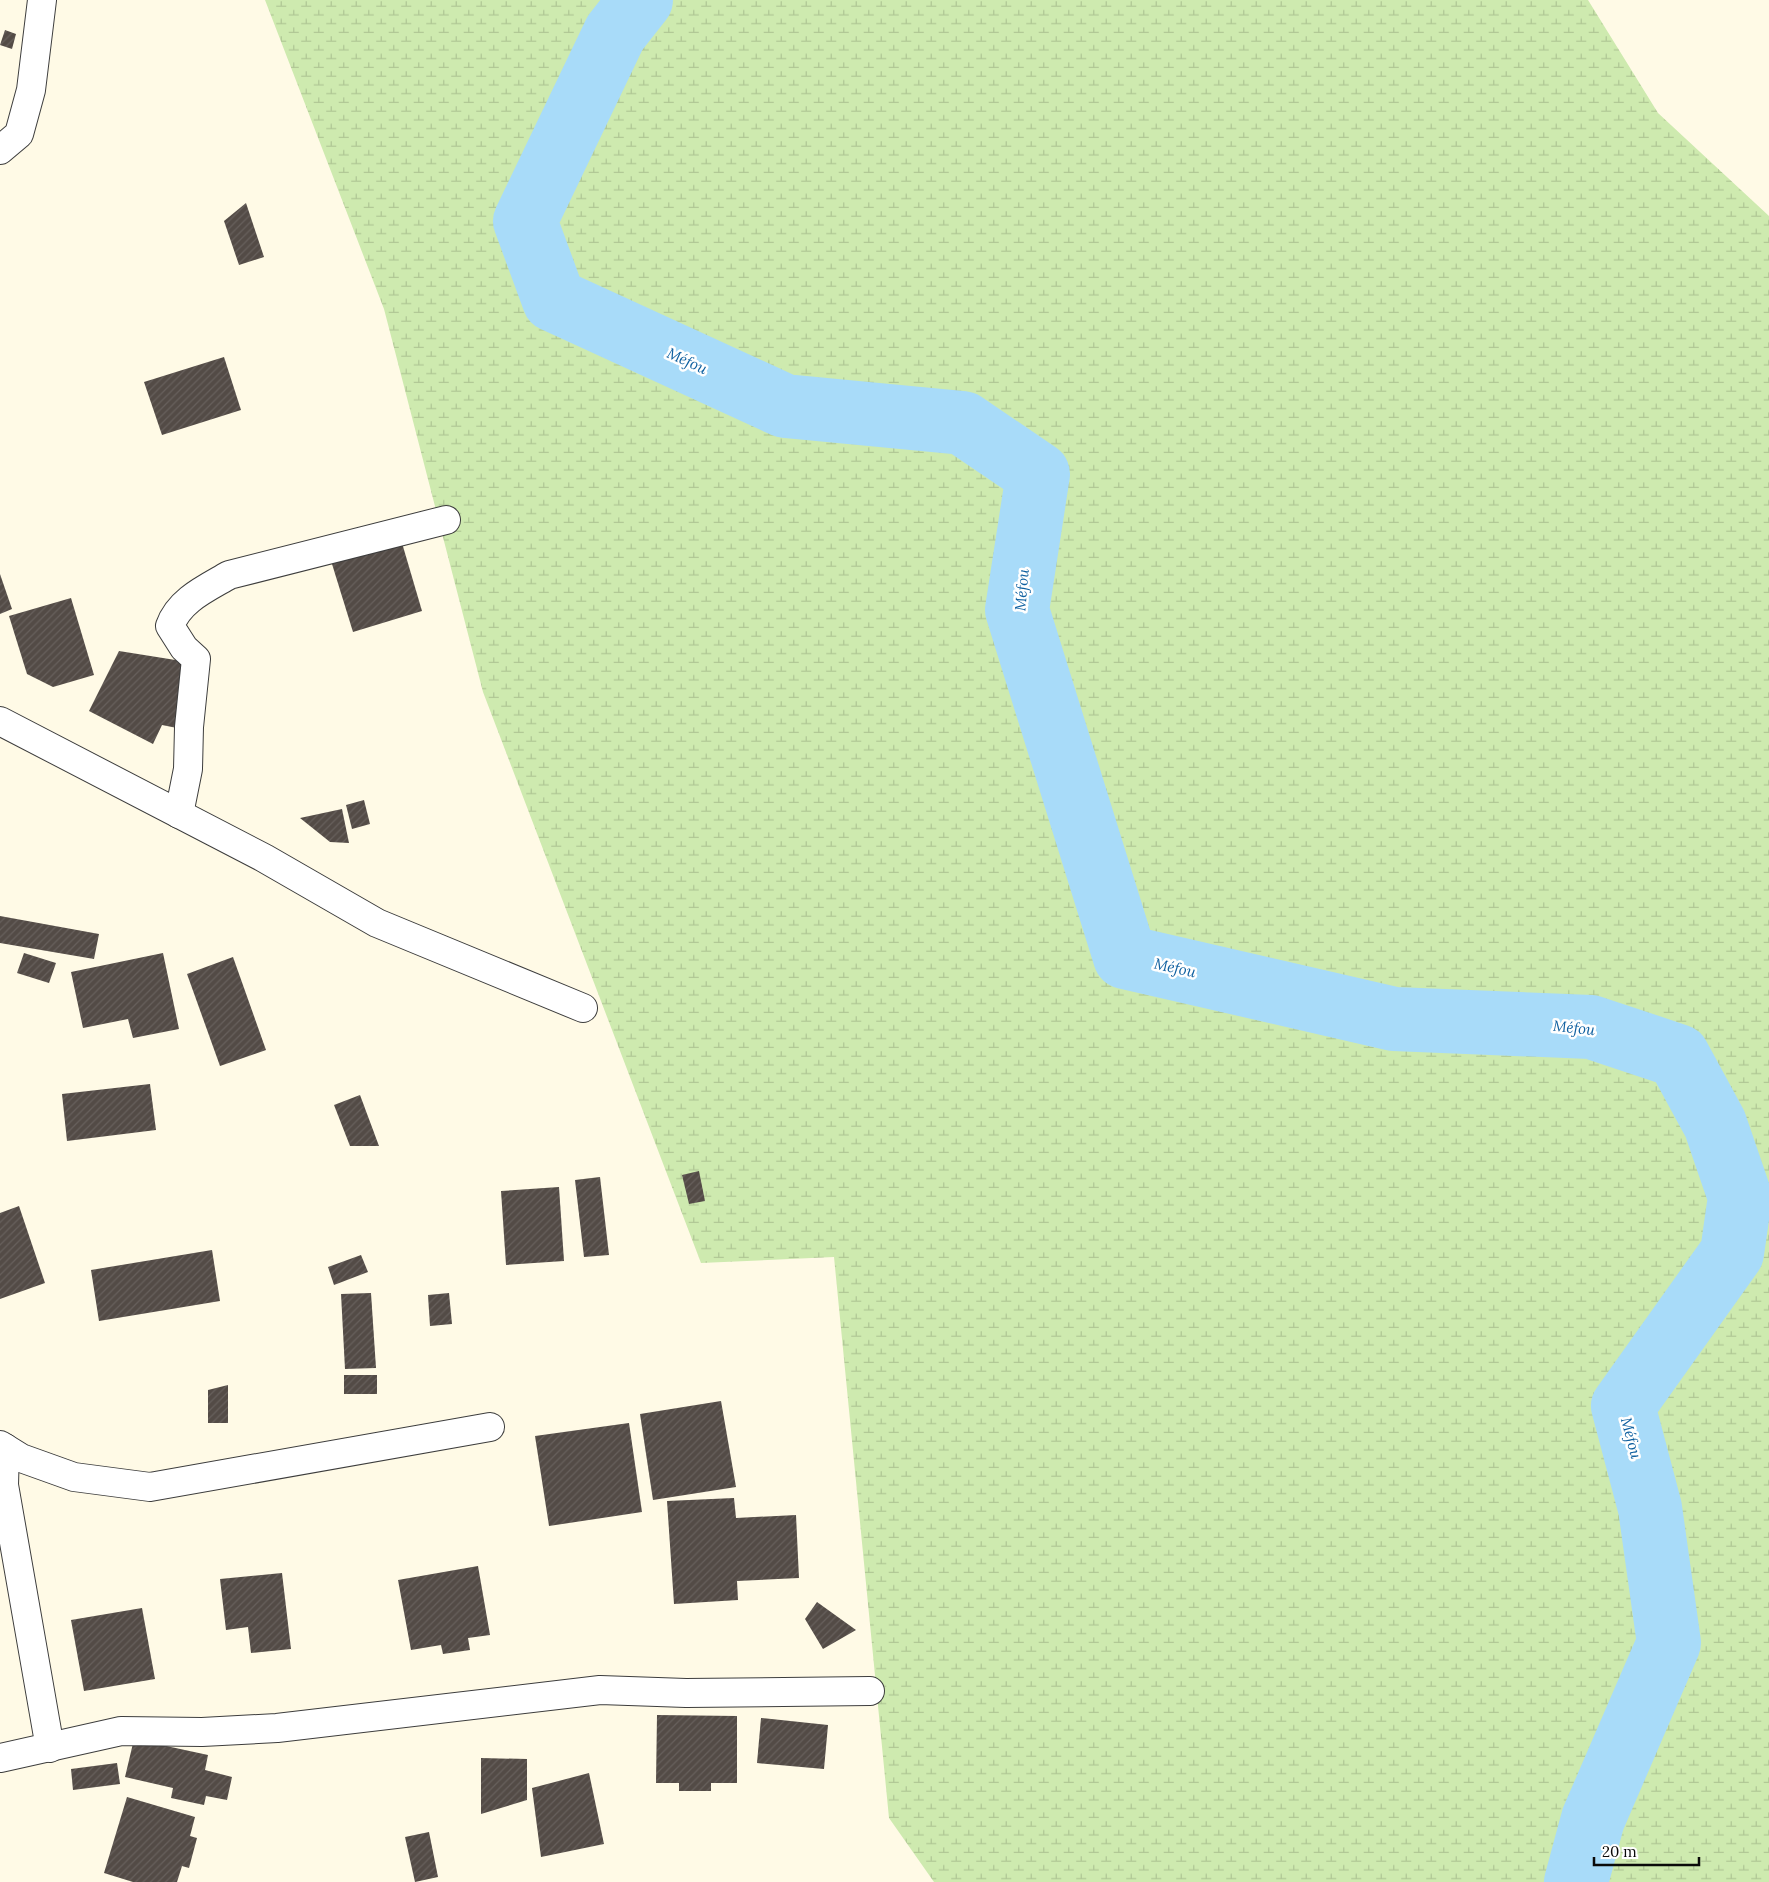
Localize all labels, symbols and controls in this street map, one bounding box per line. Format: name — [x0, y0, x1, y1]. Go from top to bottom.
water label: Méfou — [664, 343, 710, 378]
water label: Méfou — [1010, 568, 1033, 612]
water label: Méfou — [1152, 954, 1198, 982]
water label: Méfou — [1552, 1016, 1596, 1039]
water label: Méfou — [1617, 1415, 1646, 1461]
scale bar — [1594, 1834, 1699, 1866]
text: 20 m — [1602, 1842, 1637, 1861]

